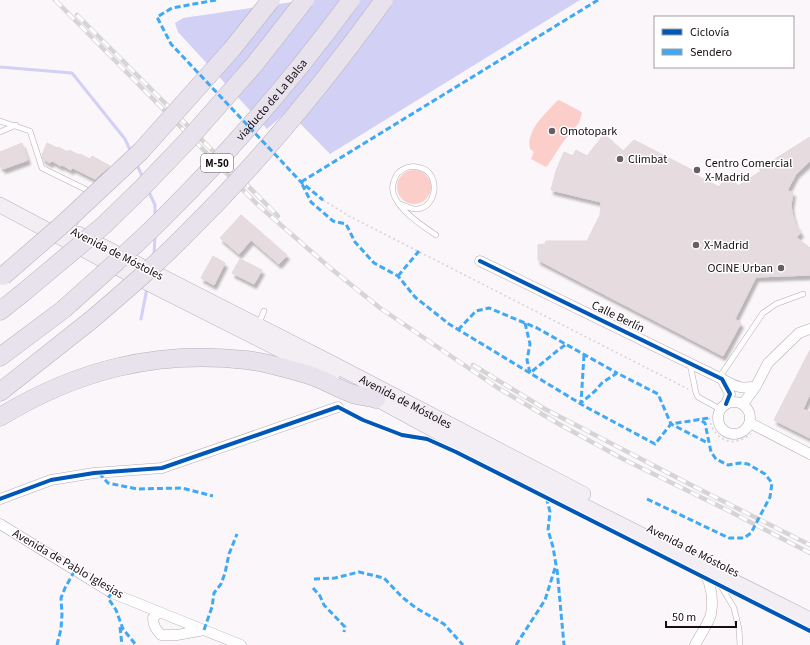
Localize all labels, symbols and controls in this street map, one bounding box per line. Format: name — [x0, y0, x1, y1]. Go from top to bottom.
legend — [654, 16, 794, 68]
text: Ciclovía — [690, 24, 729, 41]
text: Sendero — [690, 44, 732, 61]
street label: viaducto de La Balsa — [232, 55, 311, 145]
place label: Omotopark — [560, 123, 617, 140]
marker: Omotopark — [547, 126, 557, 136]
place label: Climbat — [628, 151, 667, 168]
road number: M-50 — [201, 154, 233, 172]
marker: Climbat — [615, 154, 625, 164]
place label: Centro Comercial X-Madrid — [705, 155, 792, 186]
marker: Centro Comercial X-Madrid — [692, 165, 702, 175]
street label: Avenida de Móstoles — [68, 223, 166, 285]
place label: X-Madrid — [704, 237, 749, 254]
marker: X-Madrid — [691, 240, 701, 250]
place label: OCINE Urban — [708, 260, 773, 277]
marker: OCINE Urban — [776, 263, 786, 273]
street label: Calle Berlín — [589, 297, 647, 337]
street label: Avenida de Móstoles — [356, 371, 455, 433]
street label: Avenida de Móstoles — [644, 520, 742, 582]
street label: Avenida de Pablo Iglesias — [9, 525, 127, 603]
scale bar — [666, 603, 736, 629]
text: 50 m — [672, 609, 696, 626]

